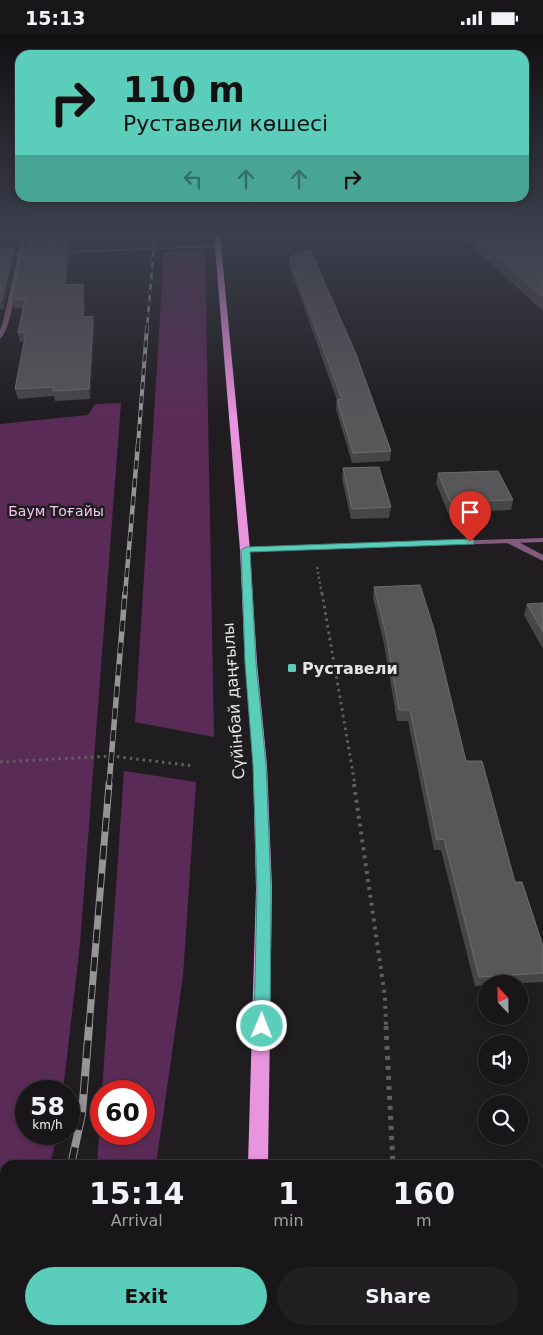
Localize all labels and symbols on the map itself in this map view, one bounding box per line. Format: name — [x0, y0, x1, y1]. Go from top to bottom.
pin — [449, 491, 491, 542]
park label: Баум Тоғайы — [8, 503, 104, 519]
street label: Сүйінбай даңғылы — [219, 622, 248, 780]
place label: Руставели — [302, 659, 398, 678]
marker: Руставели — [286, 662, 298, 674]
north arrow — [478, 975, 528, 1025]
position arrow — [235, 999, 287, 1051]
speed limit sign: 60 — [90, 1080, 155, 1145]

